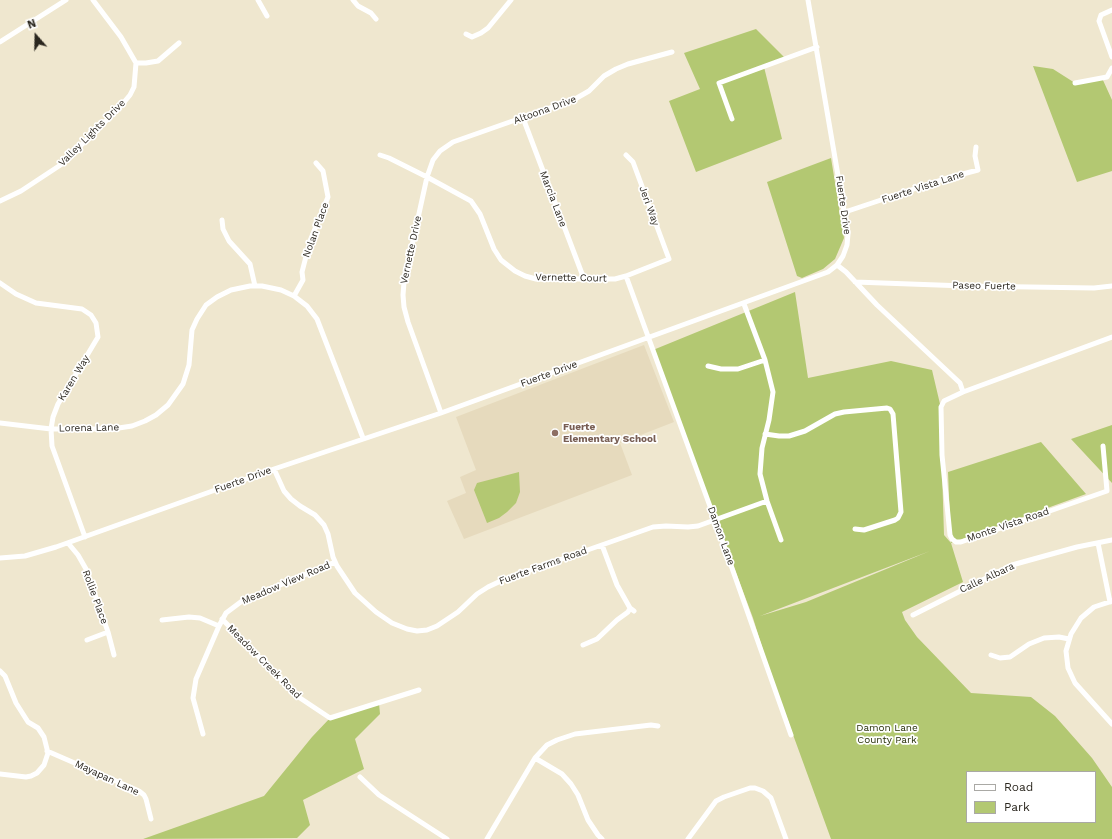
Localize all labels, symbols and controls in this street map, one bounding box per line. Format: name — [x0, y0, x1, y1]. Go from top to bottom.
north arrow — [16, 16, 56, 56]
text: N — [26, 17, 38, 32]
street label: Altoona Drive — [512, 93, 578, 127]
street label: Valley Lights Drive — [56, 97, 128, 169]
street label: Fuerte Vista Lane — [880, 168, 966, 206]
street label: Marcia Lane — [537, 169, 569, 229]
street label: Fuerte Drive — [833, 175, 853, 235]
street label: Jeri Way — [636, 185, 662, 227]
street label: Nolan Place — [300, 201, 332, 259]
street label: Vernette Drive — [398, 215, 424, 285]
street label: Vernette Court — [535, 271, 607, 285]
street label: Paseo Fuerte — [952, 279, 1016, 293]
street label: Karen Way — [56, 353, 92, 403]
street label: Fuerte Drive — [519, 358, 579, 390]
street label: Lorena Lane — [59, 421, 119, 435]
place label: Fuerte Elementary School — [563, 421, 656, 444]
marker: Fuerte Elementary School — [550, 428, 560, 438]
street label: Fuerte Drive — [213, 464, 273, 496]
street label: Damon Lane — [705, 505, 737, 567]
street label: Monte Vista Road — [965, 505, 1051, 545]
street label: Fuerte Farms Road — [497, 545, 589, 587]
street label: Meadow View Road — [240, 559, 332, 607]
street label: Calle Albara — [958, 560, 1016, 596]
street label: Rollie Place — [80, 568, 110, 626]
street label: Meadow Creek Road — [225, 623, 303, 701]
park label: Damon Lane County Park — [856, 722, 918, 746]
street label: Mayapan Lane — [73, 758, 141, 798]
legend — [966, 771, 1096, 823]
text: Road — [1004, 780, 1033, 794]
text: Park — [1004, 800, 1030, 814]

